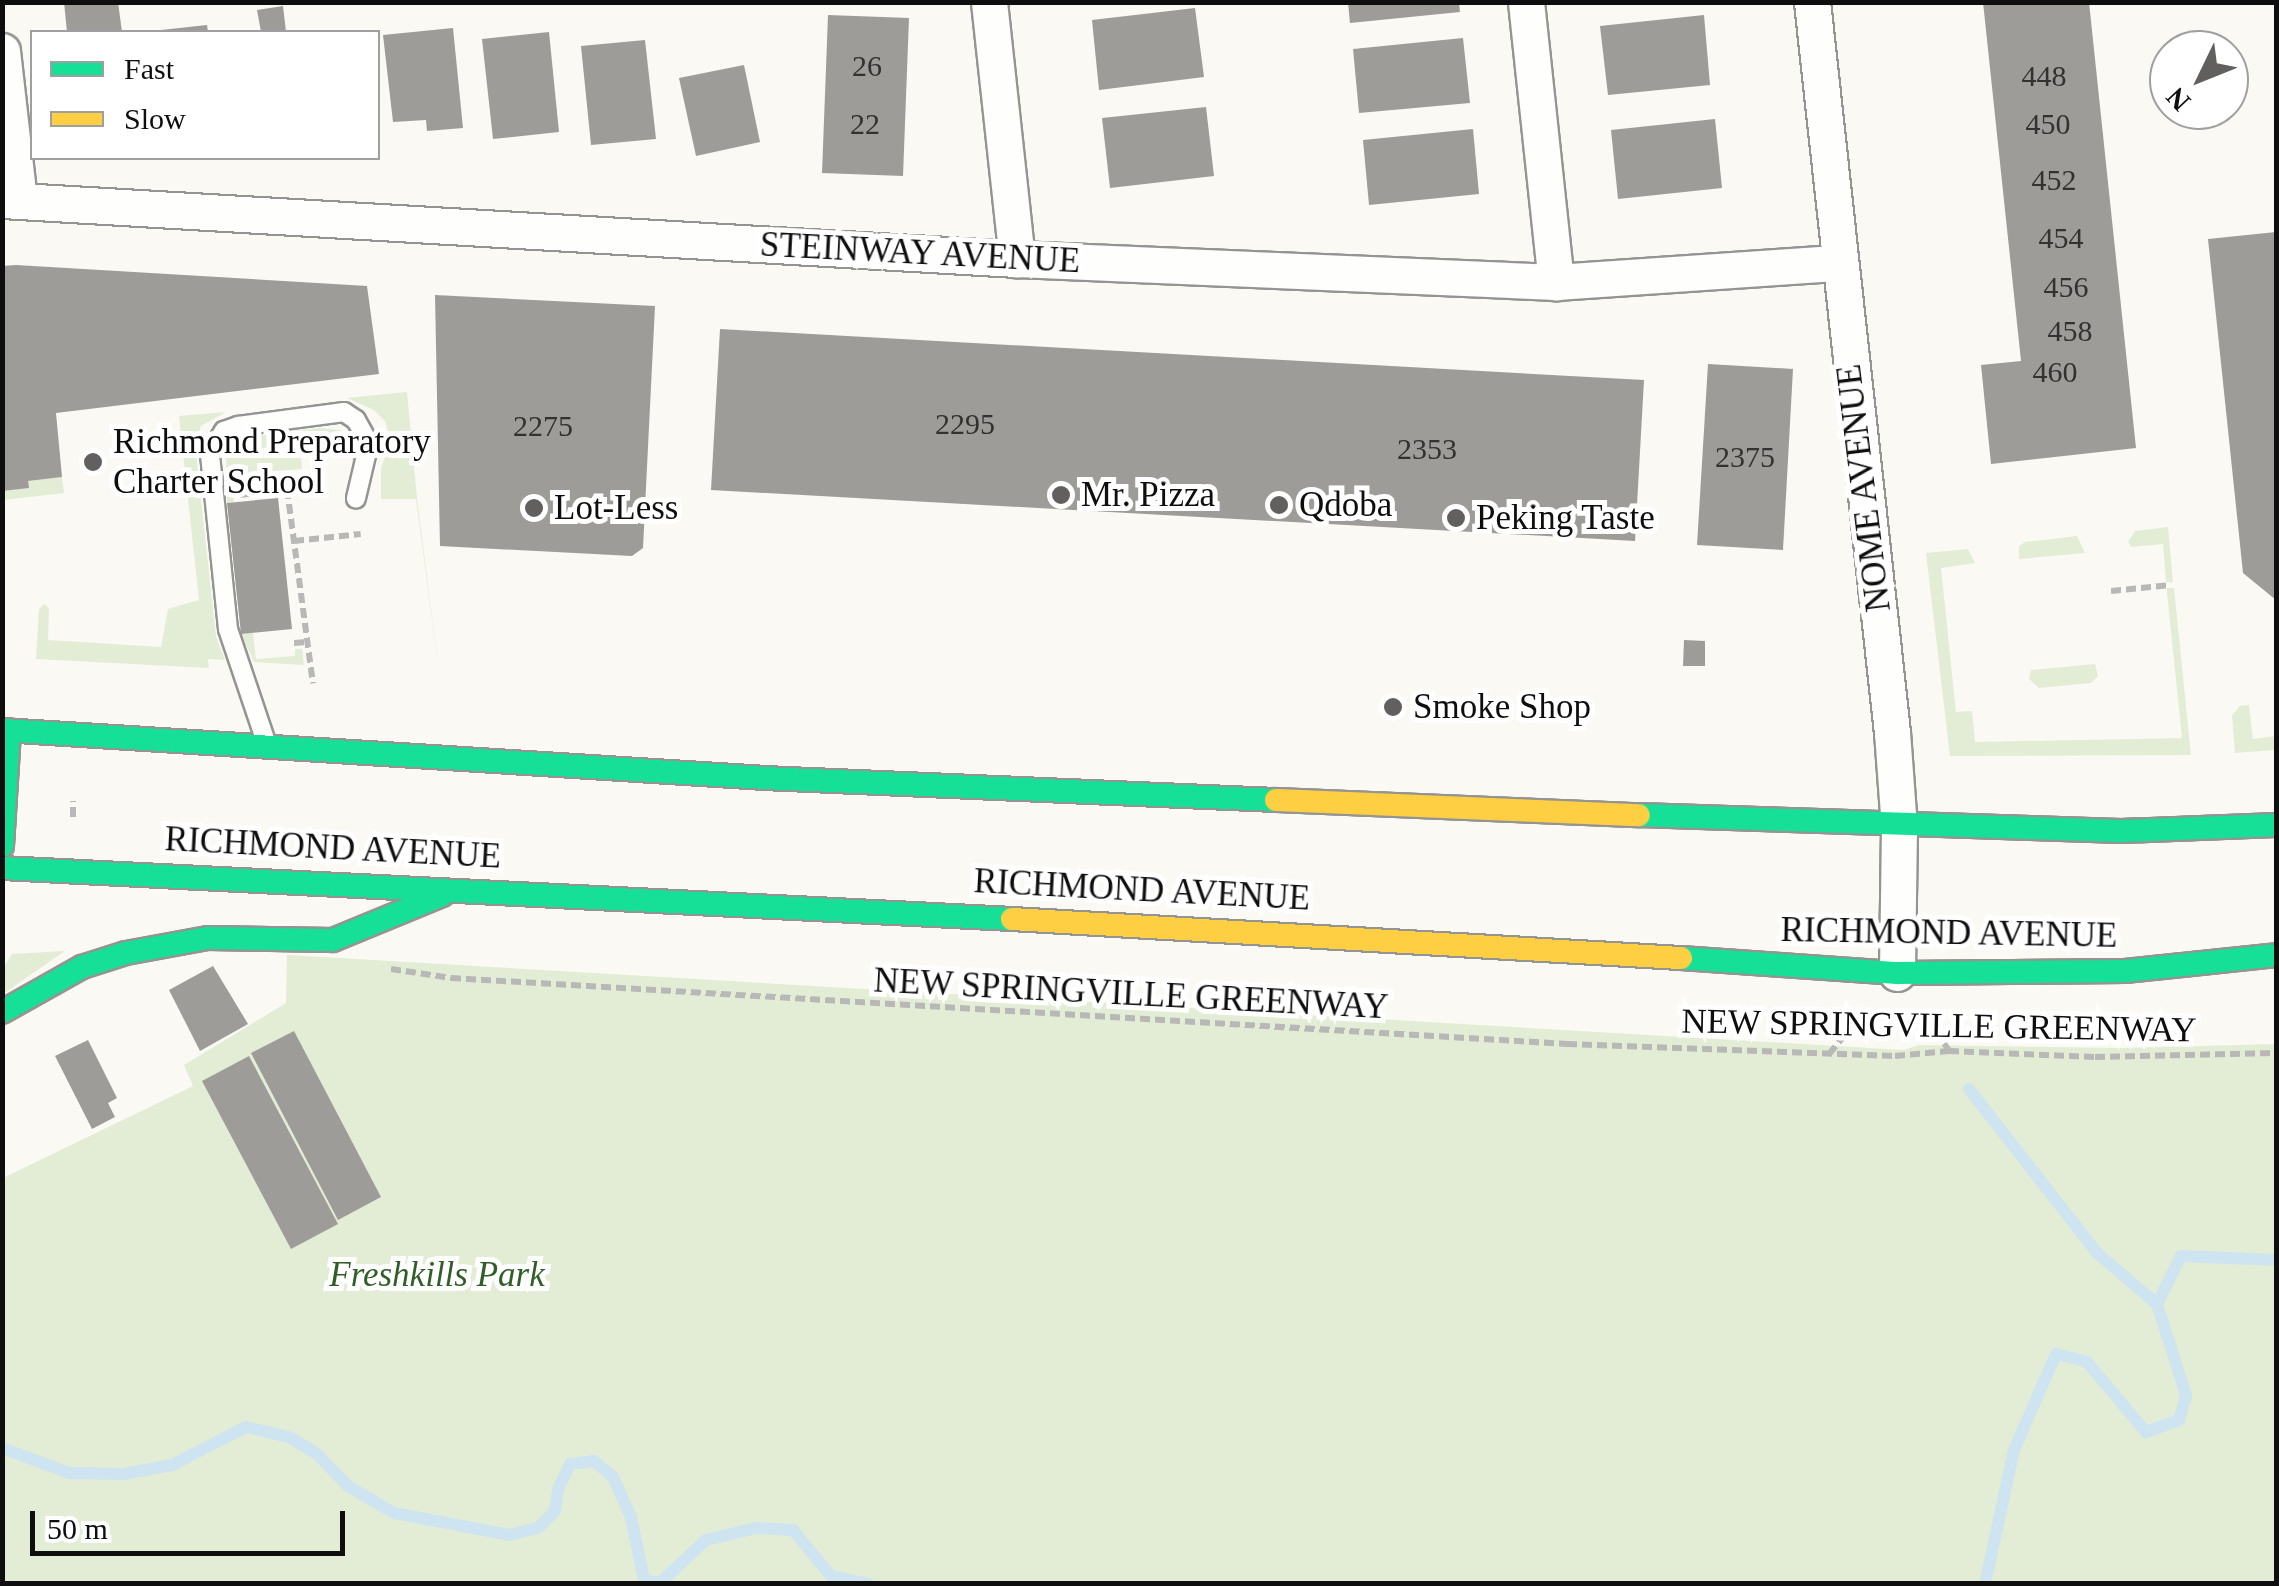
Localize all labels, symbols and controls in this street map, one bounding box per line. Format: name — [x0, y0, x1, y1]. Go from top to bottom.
legend — [30, 30, 380, 160]
north arrow — [2149, 30, 2249, 130]
house number: 26 — [852, 48, 882, 84]
text: Fast — [124, 52, 174, 85]
house number: 448 — [2022, 58, 2066, 94]
text: N — [2160, 81, 2196, 117]
text: Slow — [124, 102, 186, 135]
house number: 22 — [850, 106, 880, 142]
house number: 450 — [2026, 106, 2070, 142]
house number: 452 — [2032, 162, 2076, 198]
house number: 454 — [2038, 220, 2084, 256]
street label: STEINWAY AVENUE — [757, 224, 1083, 282]
house number: 456 — [2044, 269, 2088, 305]
house number: 458 — [2048, 313, 2092, 349]
house number: 460 — [2032, 354, 2078, 390]
street label: NOME AVENUE — [1828, 361, 1900, 615]
house number: 2295 — [935, 406, 995, 442]
house number: 2275 — [513, 408, 573, 444]
place label: Richmond Preparatory Charter School — [113, 421, 431, 503]
house number: 2353 — [1397, 431, 1457, 467]
house number: 2375 — [1715, 439, 1775, 475]
marker: Richmond Preparatory Charter School — [82, 451, 104, 473]
place label: Mr. Pizza — [1081, 474, 1215, 516]
marker: Mr. Pizza — [1050, 484, 1072, 506]
place label: Qdoba — [1299, 484, 1392, 526]
place label: Lot-Less — [554, 487, 678, 529]
marker: Qdoba — [1268, 494, 1290, 516]
marker: Lot-Less — [523, 497, 545, 519]
place label: Peking Taste — [1476, 497, 1655, 539]
marker: Peking Taste — [1445, 507, 1467, 529]
place label: Smoke Shop — [1413, 686, 1591, 728]
marker: Smoke Shop — [1382, 696, 1404, 718]
street label: RICHMOND AVENUE — [163, 818, 503, 878]
street label: RICHMOND AVENUE — [972, 860, 1312, 920]
street label: RICHMOND AVENUE — [1779, 909, 2119, 957]
street label: NEW SPRINGVILLE GREENWAY — [872, 960, 1390, 1028]
street label: NEW SPRINGVILLE GREENWAY — [1681, 1001, 2197, 1051]
park label: Freshkills Park — [329, 1254, 545, 1296]
scale bar — [35, 1491, 350, 1553]
text: 50 m — [47, 1512, 108, 1545]

